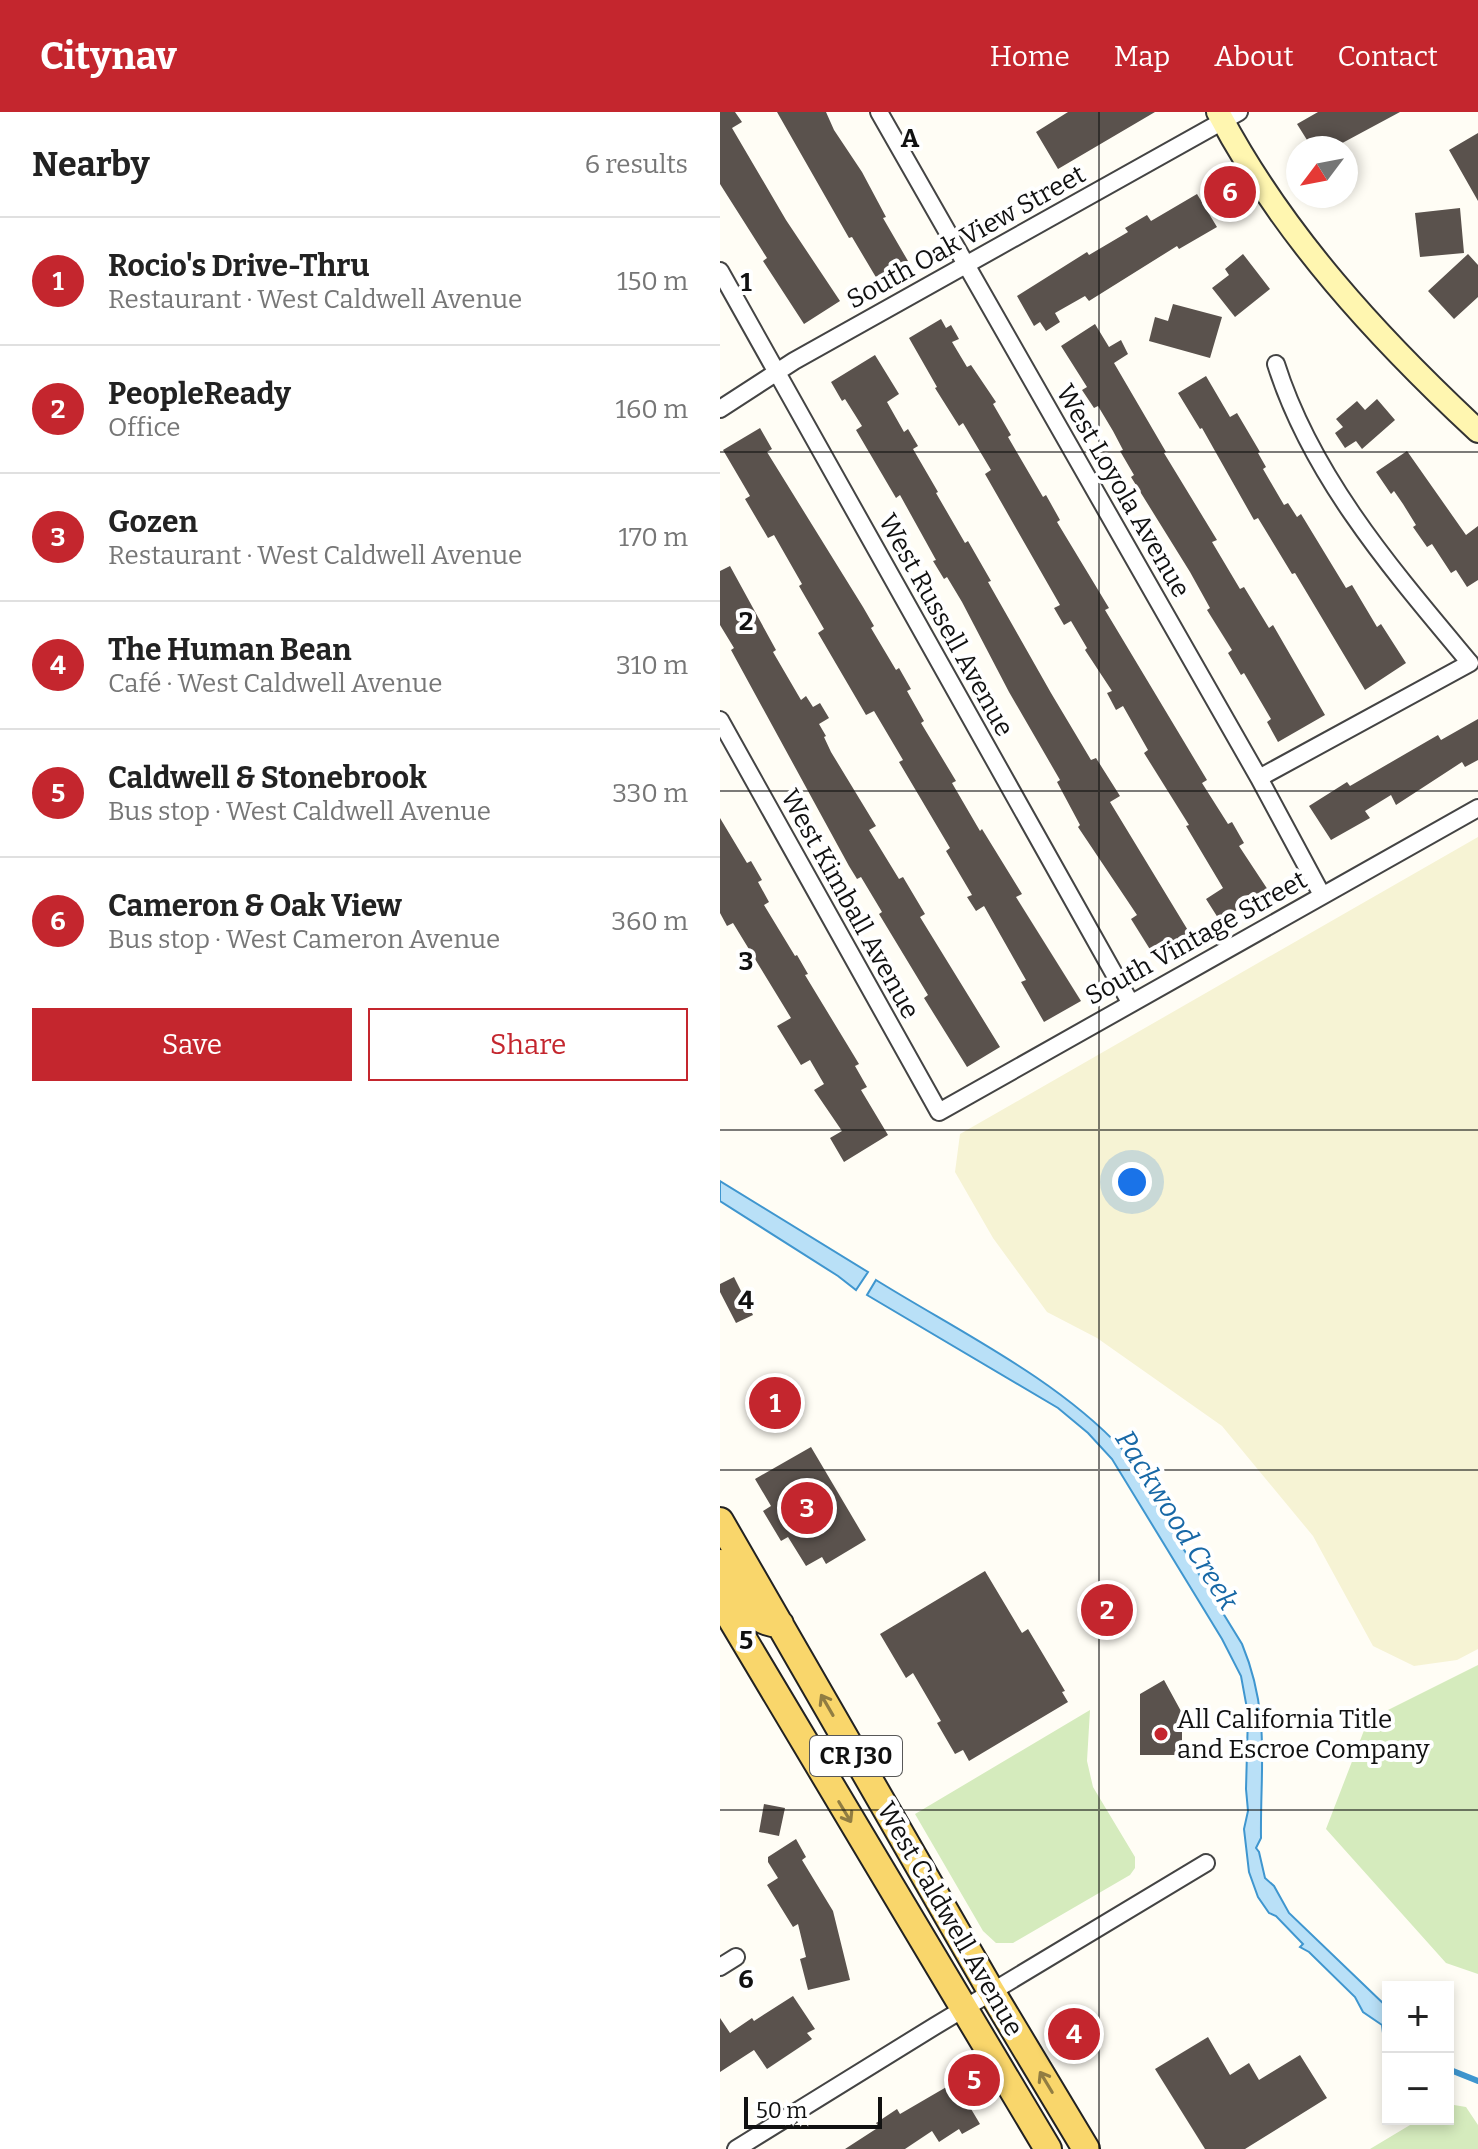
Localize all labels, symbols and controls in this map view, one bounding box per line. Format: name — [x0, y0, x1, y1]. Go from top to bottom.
text: Citynav — [40, 33, 177, 79]
text: Home — [990, 40, 1070, 73]
text: Map — [1114, 40, 1170, 73]
text: About — [1214, 40, 1294, 73]
text: Contact — [1338, 40, 1438, 73]
text: A — [901, 123, 920, 154]
north arrow — [1286, 136, 1358, 208]
text: Nearby — [32, 144, 150, 185]
text: 6 results — [585, 149, 688, 180]
street label: South Oak View Street — [841, 158, 1091, 315]
pin: 6 — [1204, 162, 1256, 222]
text: Rocio's Drive-Thru — [108, 248, 369, 284]
text: 1 — [52, 266, 64, 297]
text: 150 m — [617, 266, 688, 297]
text: 1 — [740, 267, 752, 298]
text: Restaurant · West Caldwell Avenue — [108, 284, 522, 315]
text: PeopleReady — [108, 376, 291, 412]
street label: West Loyola Avenue — [1049, 379, 1197, 603]
text: 2 — [51, 394, 65, 425]
text: 160 m — [616, 394, 688, 425]
text: Office — [108, 412, 180, 443]
text: Gozen — [108, 504, 198, 540]
street label: West Russell Avenue — [872, 508, 1020, 742]
text: 3 — [51, 522, 65, 553]
text: 170 m — [618, 522, 688, 553]
text: Restaurant · West Caldwell Avenue — [108, 540, 522, 571]
text: 2 — [739, 606, 753, 637]
text: The Human Bean — [108, 632, 352, 668]
text: 4 — [50, 650, 66, 681]
text: 310 m — [616, 650, 688, 681]
text: Café · West Caldwell Avenue — [108, 668, 442, 699]
text: Caldwell & Stonebrook — [108, 760, 427, 796]
text: 5 — [51, 778, 65, 809]
text: 330 m — [612, 778, 688, 809]
street label: West Kimball Avenue — [774, 784, 926, 1024]
text: Bus stop · West Caldwell Avenue — [108, 796, 491, 827]
street label: South Vintage Street — [1080, 864, 1313, 1012]
text: Cameron & Oak View — [108, 888, 402, 924]
text: 6 — [50, 906, 66, 937]
text: 360 m — [611, 906, 688, 937]
text: Bus stop · West Cameron Avenue — [108, 924, 500, 955]
text: 3 — [739, 946, 753, 977]
button: Save — [32, 1008, 352, 1081]
button: Share — [368, 1008, 688, 1081]
your location — [1112, 1162, 1152, 1202]
text: 4 — [738, 1285, 754, 1316]
pin: 1 — [749, 1373, 801, 1433]
water label: Packwood Creek — [1109, 1424, 1246, 1617]
pin: 3 — [781, 1478, 833, 1538]
pin: 2 — [1081, 1580, 1133, 1640]
text: 5 — [739, 1625, 753, 1656]
one-way arrow — [819, 1694, 835, 1717]
place label: All California Title and Escroe Company — [1177, 1704, 1430, 1765]
marker: All California Title and Escroe Company — [1152, 1725, 1170, 1743]
road number: CR J30 — [810, 1736, 902, 1776]
street label: West Caldwell Avenue — [870, 1797, 1030, 2041]
one-way arrow — [838, 1799, 853, 1823]
text: 6 — [738, 1964, 754, 1995]
map controls — [1382, 1981, 1454, 2125]
button: + — [1382, 1981, 1454, 2053]
pin: 4 — [1048, 2004, 1100, 2064]
pin: 5 — [948, 2050, 1000, 2110]
button: − — [1382, 2053, 1454, 2125]
one-way arrow — [1037, 2071, 1053, 2094]
scale bar — [744, 2093, 882, 2129]
text: 50 m — [756, 2097, 807, 2124]

